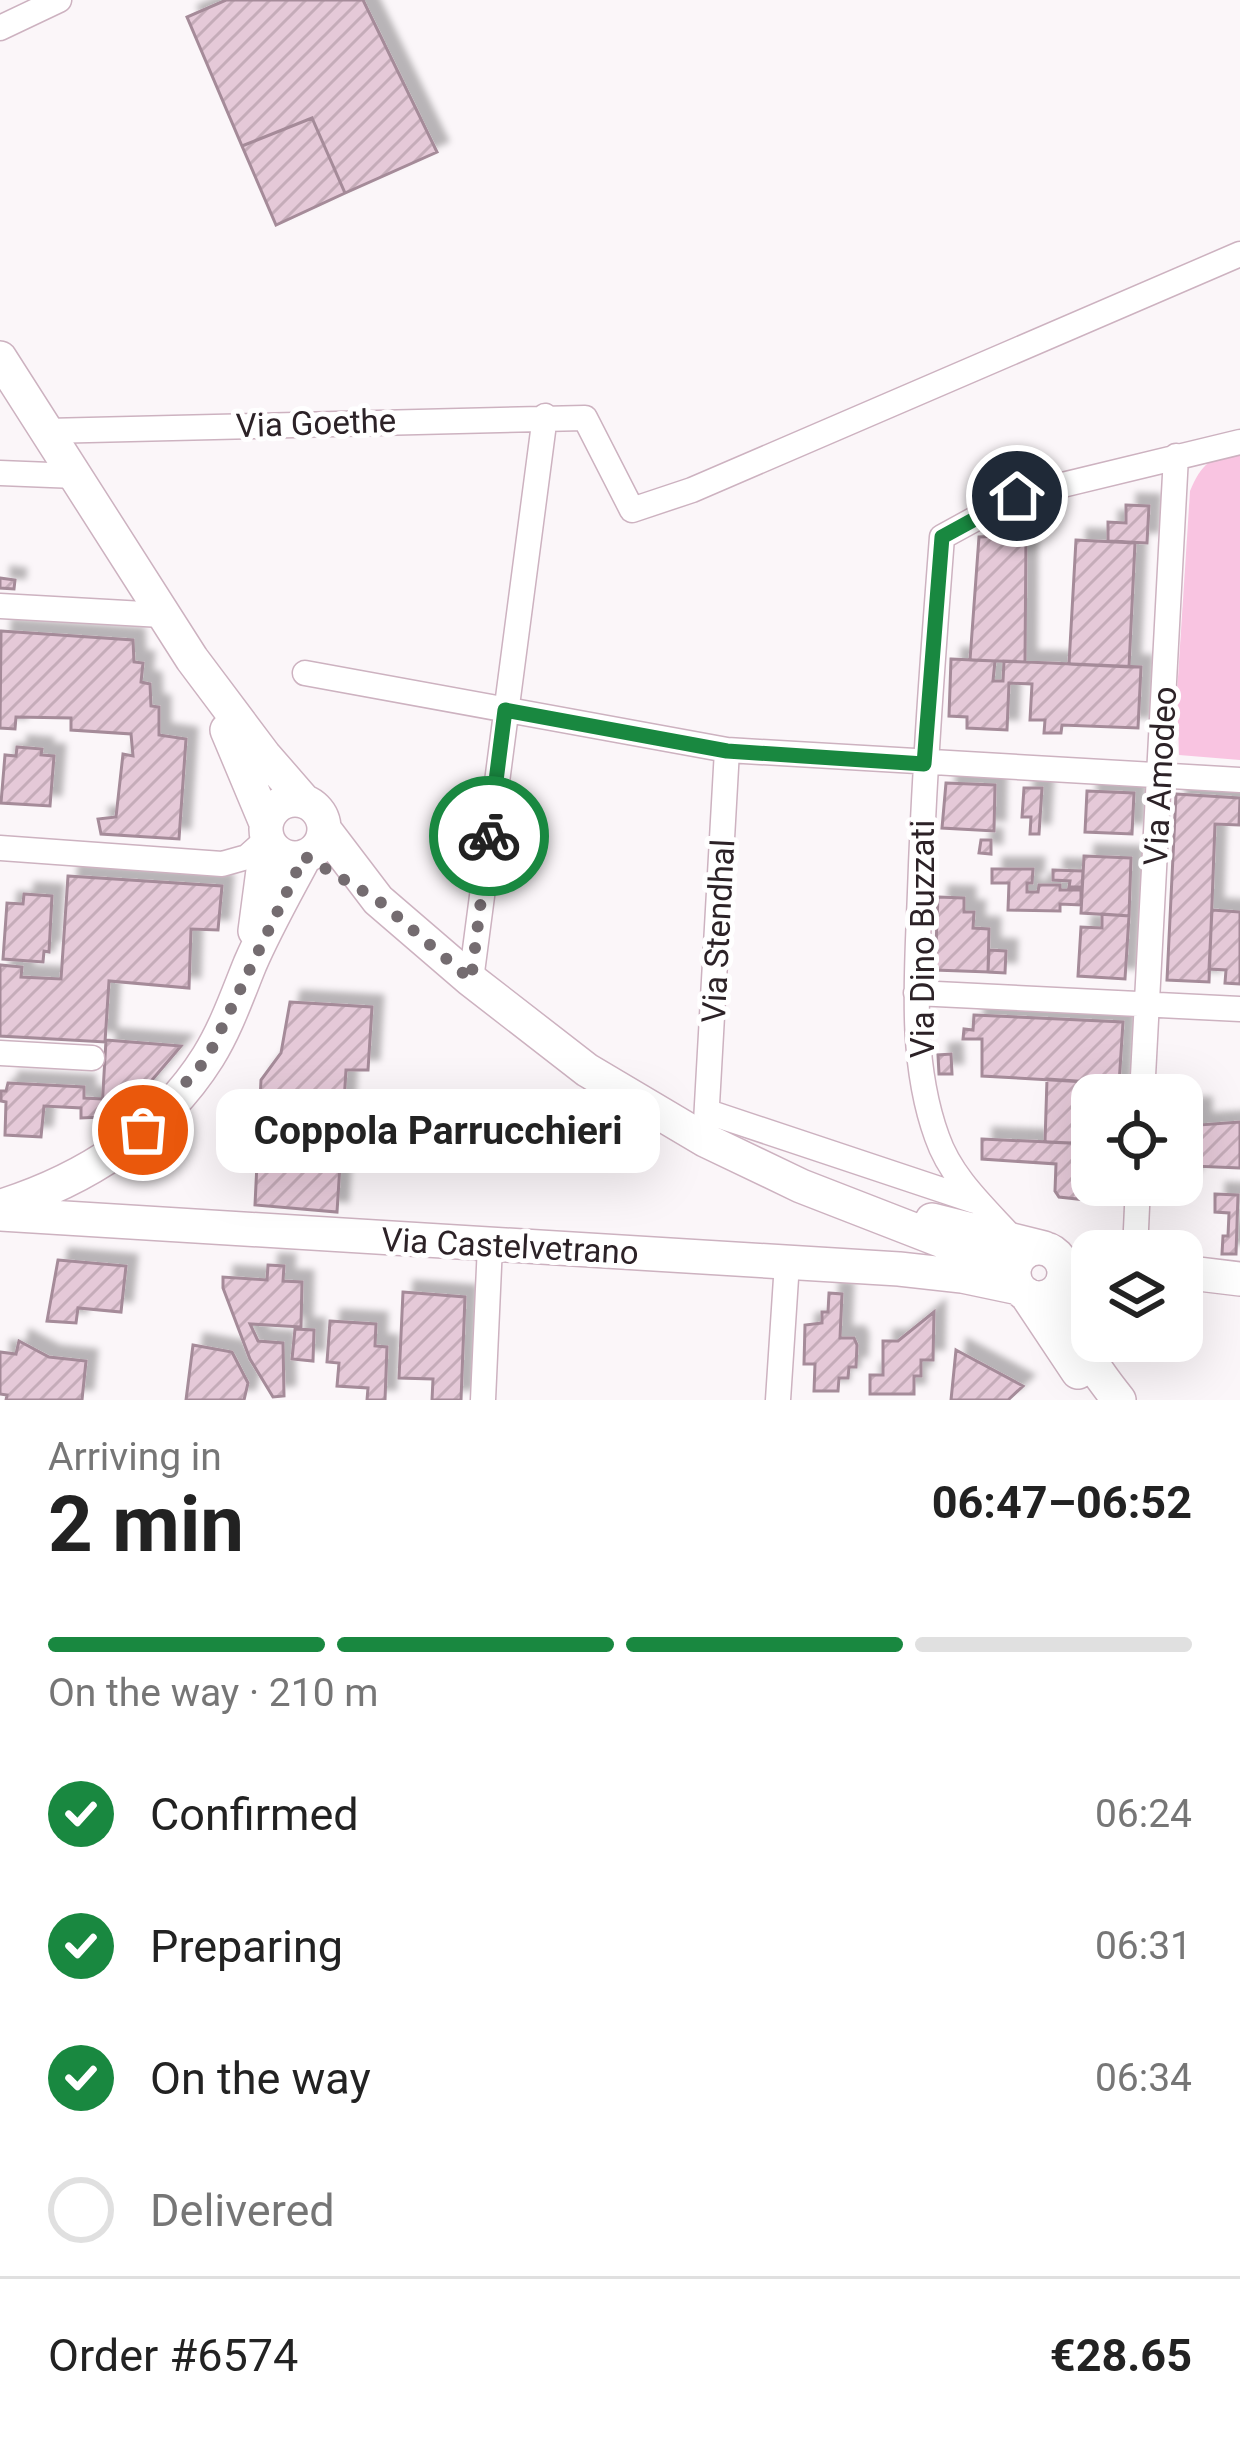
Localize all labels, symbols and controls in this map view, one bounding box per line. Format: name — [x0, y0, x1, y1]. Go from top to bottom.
street label: Via Goethe — [235, 401, 397, 445]
pin — [966, 445, 1068, 547]
icon: home — [984, 463, 1050, 529]
street label: Via Amodeo — [1136, 685, 1184, 867]
courier — [429, 776, 549, 896]
icon: bike — [456, 803, 522, 869]
street label: Via Dino Buzzati — [903, 820, 942, 1058]
street label: Via Stendhal — [694, 838, 742, 1024]
map controls — [1071, 1074, 1203, 1362]
button: locate — [1071, 1074, 1203, 1206]
pin — [92, 1079, 194, 1181]
callout: Coppola Parrucchieri — [215, 1088, 659, 1172]
icon: bag — [110, 1097, 176, 1163]
text: Coppola Parrucchieri — [254, 1108, 622, 1154]
street label: Via Castelvetrano — [380, 1220, 640, 1272]
button: layers — [1071, 1230, 1203, 1362]
text: Arriving in — [48, 1434, 222, 1480]
text: 06:47–06:52 — [932, 1476, 1192, 1529]
text: 2 min — [48, 1479, 244, 1570]
text: On the way · 210 m — [48, 1670, 379, 1716]
icon: check — [48, 1781, 114, 1847]
text: Confirmed — [150, 1788, 359, 1841]
text: 06:24 — [1095, 1791, 1192, 1837]
icon: check — [48, 1913, 114, 1979]
text: Preparing — [150, 1920, 343, 1973]
text: 06:31 — [1095, 1923, 1192, 1969]
icon: check — [48, 2045, 114, 2111]
text: On the way — [150, 2052, 371, 2105]
text: 06:34 — [1095, 2055, 1192, 2101]
text: Delivered — [150, 2184, 335, 2237]
text: Order #6574 — [48, 2329, 298, 2382]
text: €28.65 — [1050, 2329, 1192, 2382]

